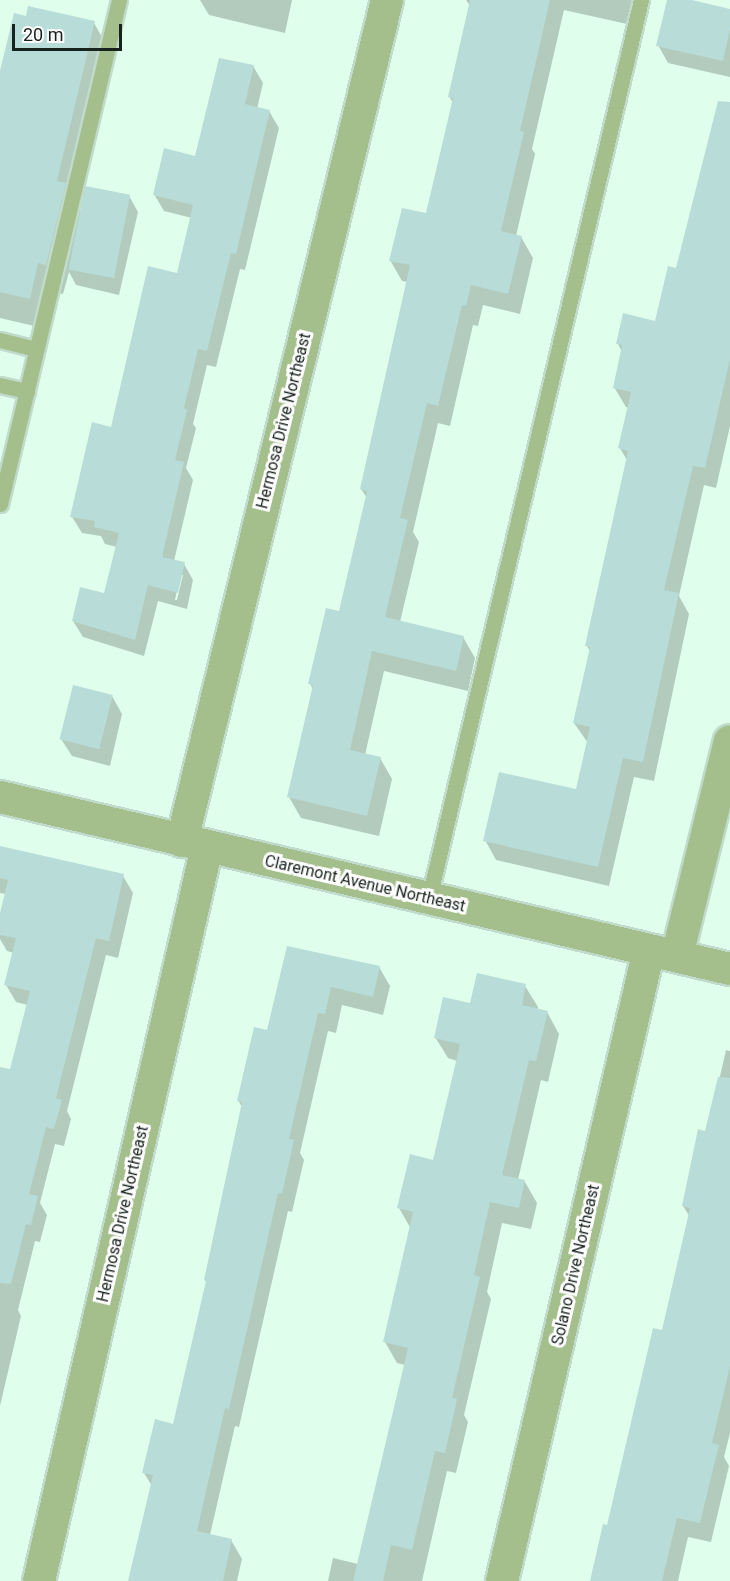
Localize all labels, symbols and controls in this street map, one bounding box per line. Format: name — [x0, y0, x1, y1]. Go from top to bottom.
scale bar — [15, 12, 124, 50]
text: 20 m — [23, 24, 63, 45]
street label: Hermosa Drive Northeast — [253, 331, 315, 511]
street label: Claremont Avenue Northeast — [263, 852, 467, 916]
street label: Hermosa Drive Northeast — [93, 1124, 153, 1304]
street label: Solano Drive Northeast — [548, 1183, 604, 1347]

